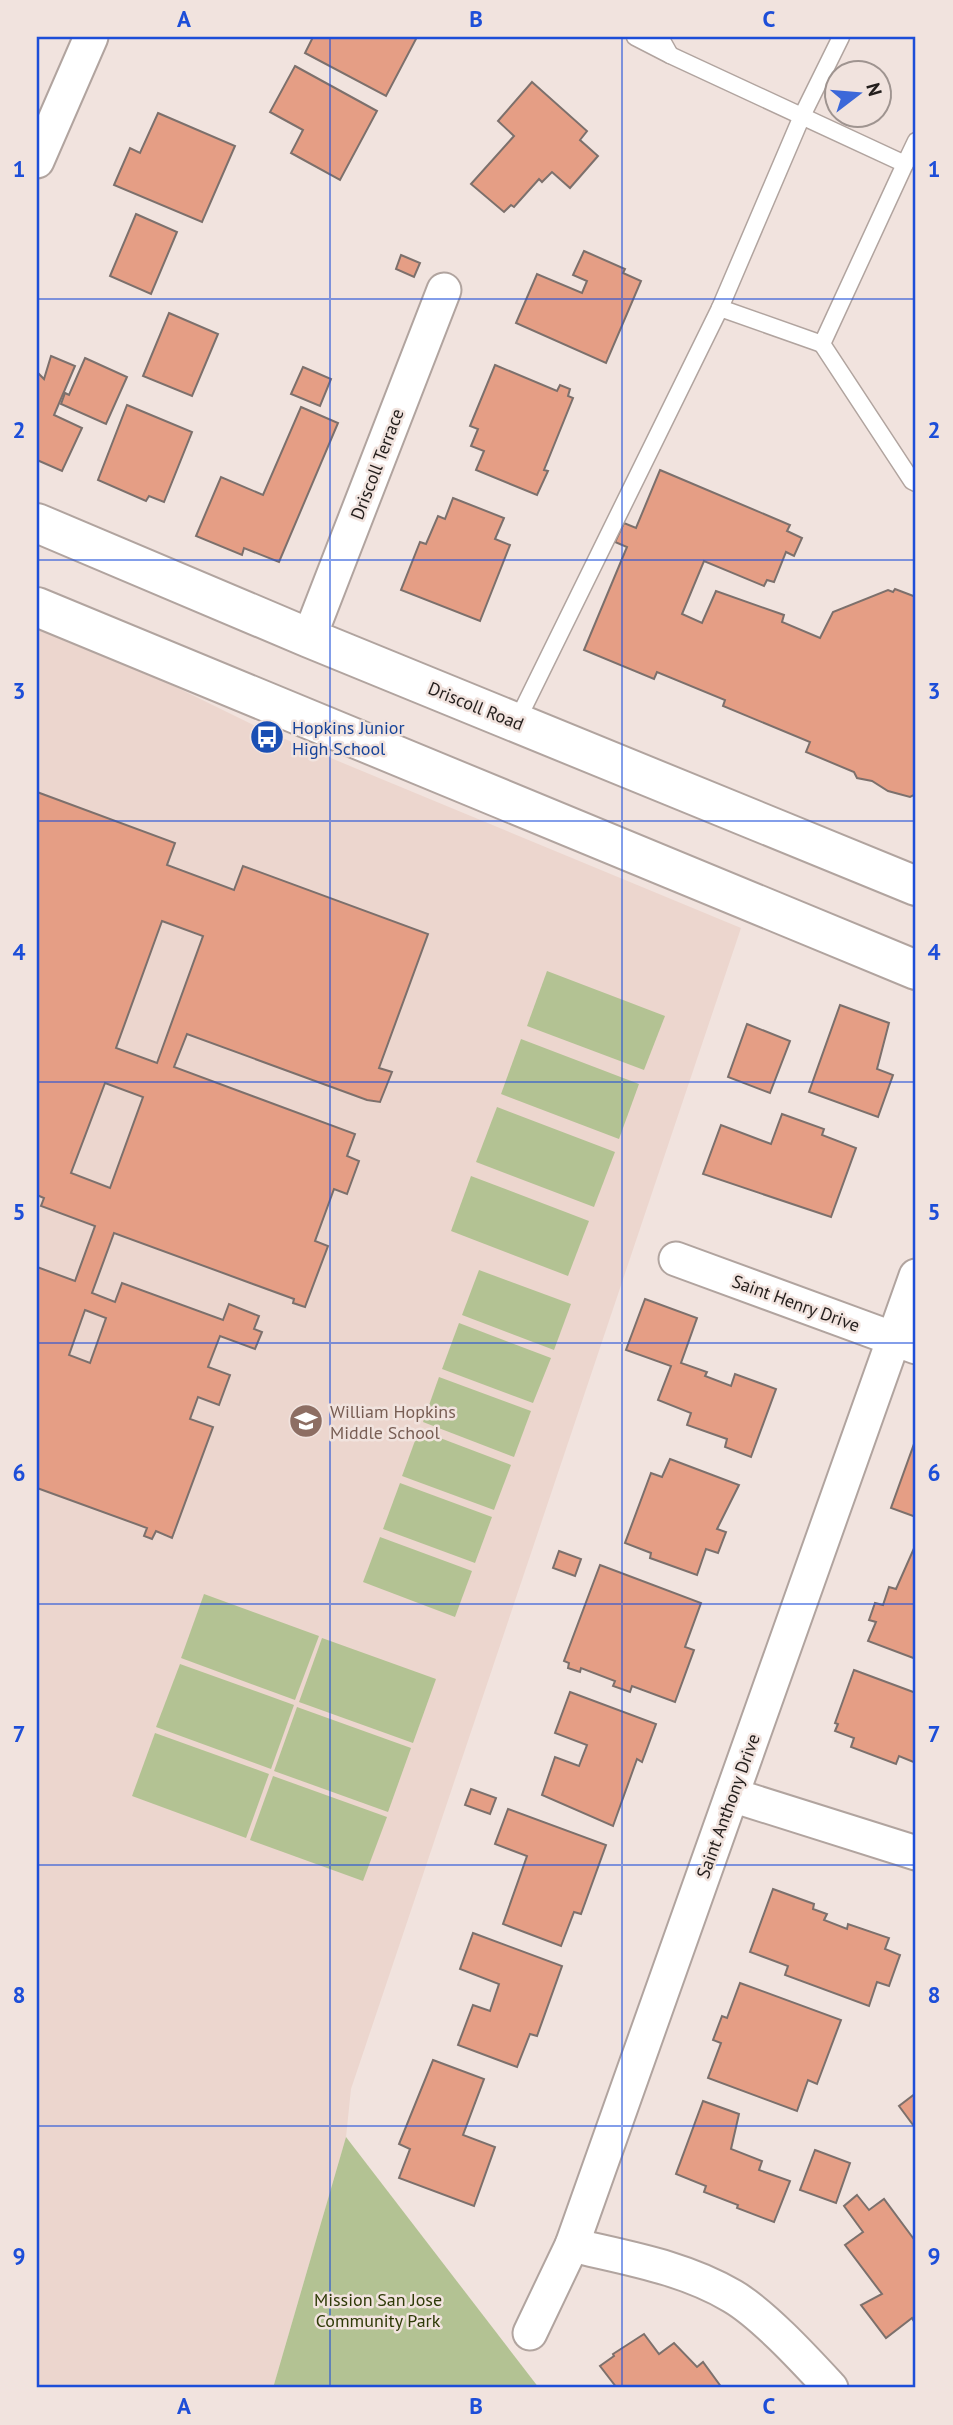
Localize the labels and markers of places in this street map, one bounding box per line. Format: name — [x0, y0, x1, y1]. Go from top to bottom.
place label: Hopkins Junior High School — [292, 716, 405, 760]
bus stop icon: Hopkins Junior High School — [248, 718, 286, 756]
place label: William Hopkins Middle School — [330, 1400, 456, 1444]
school or university icon: William Hopkins Middle School — [287, 1402, 325, 1440]

